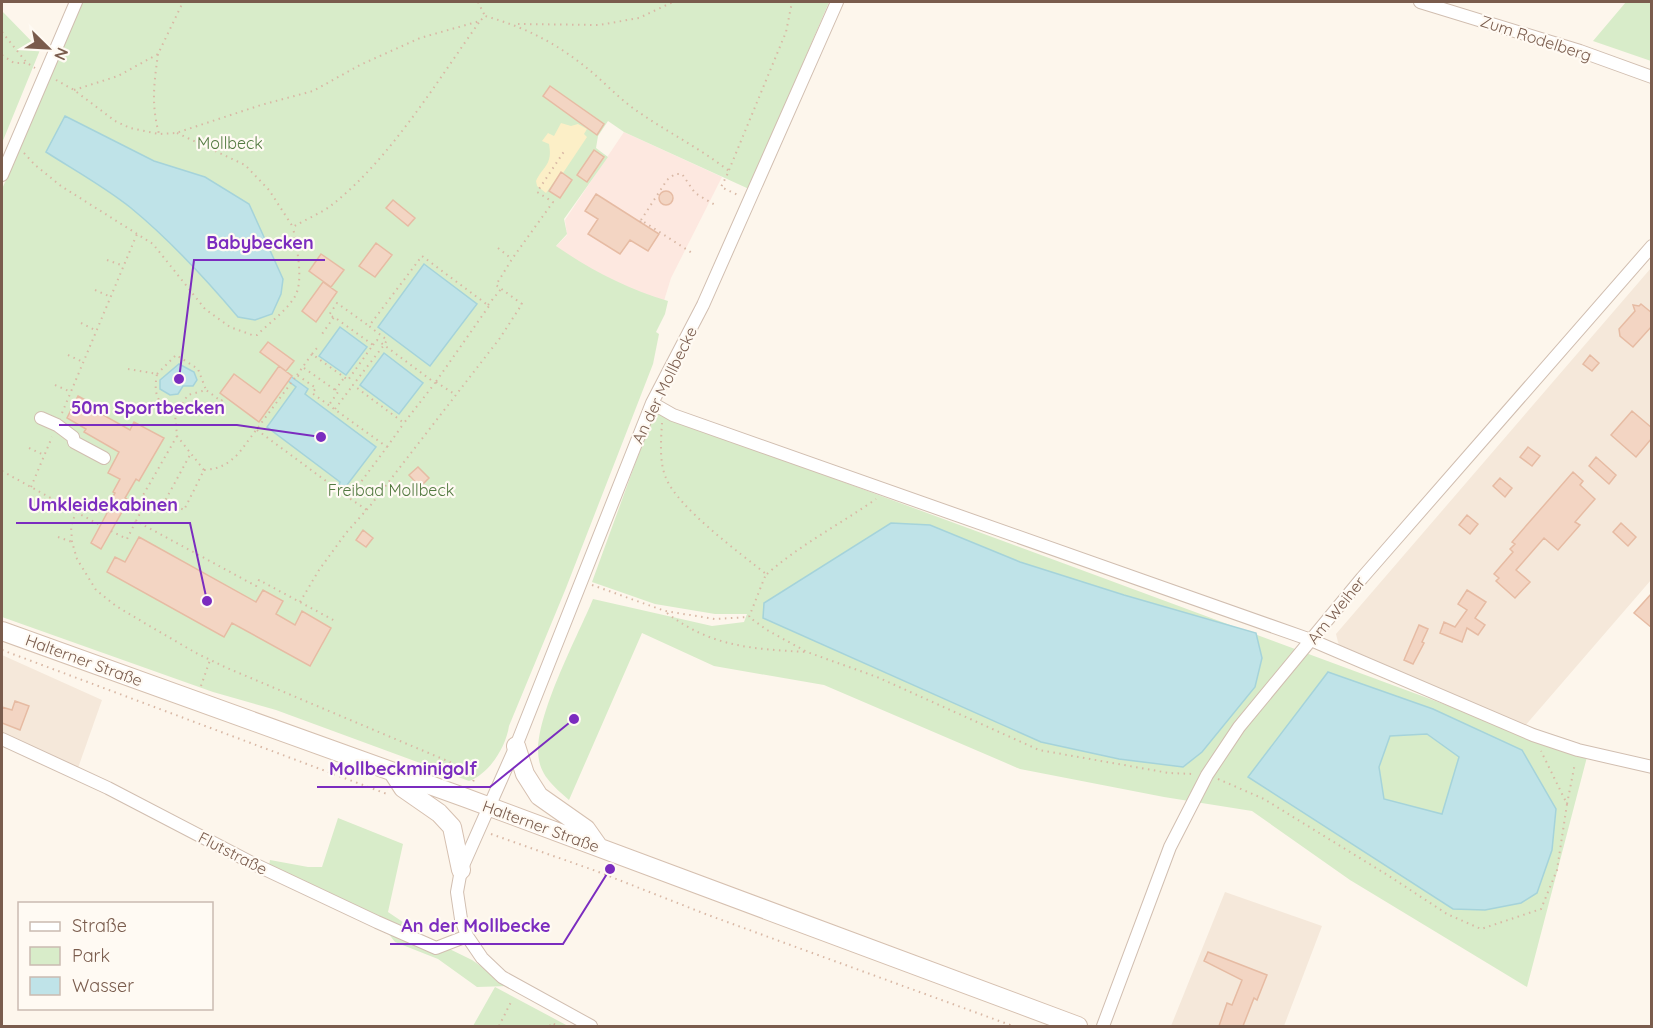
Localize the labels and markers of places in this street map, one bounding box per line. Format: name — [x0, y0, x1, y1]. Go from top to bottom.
callout: Babybecken — [194, 224, 325, 260]
callout: 50m Sportbecken — [59, 389, 237, 425]
callout: Umkleidekabinen — [16, 487, 190, 523]
callout: Mollbeckminigolf — [317, 751, 490, 787]
callout: An der Mollbecke — [390, 908, 563, 944]

